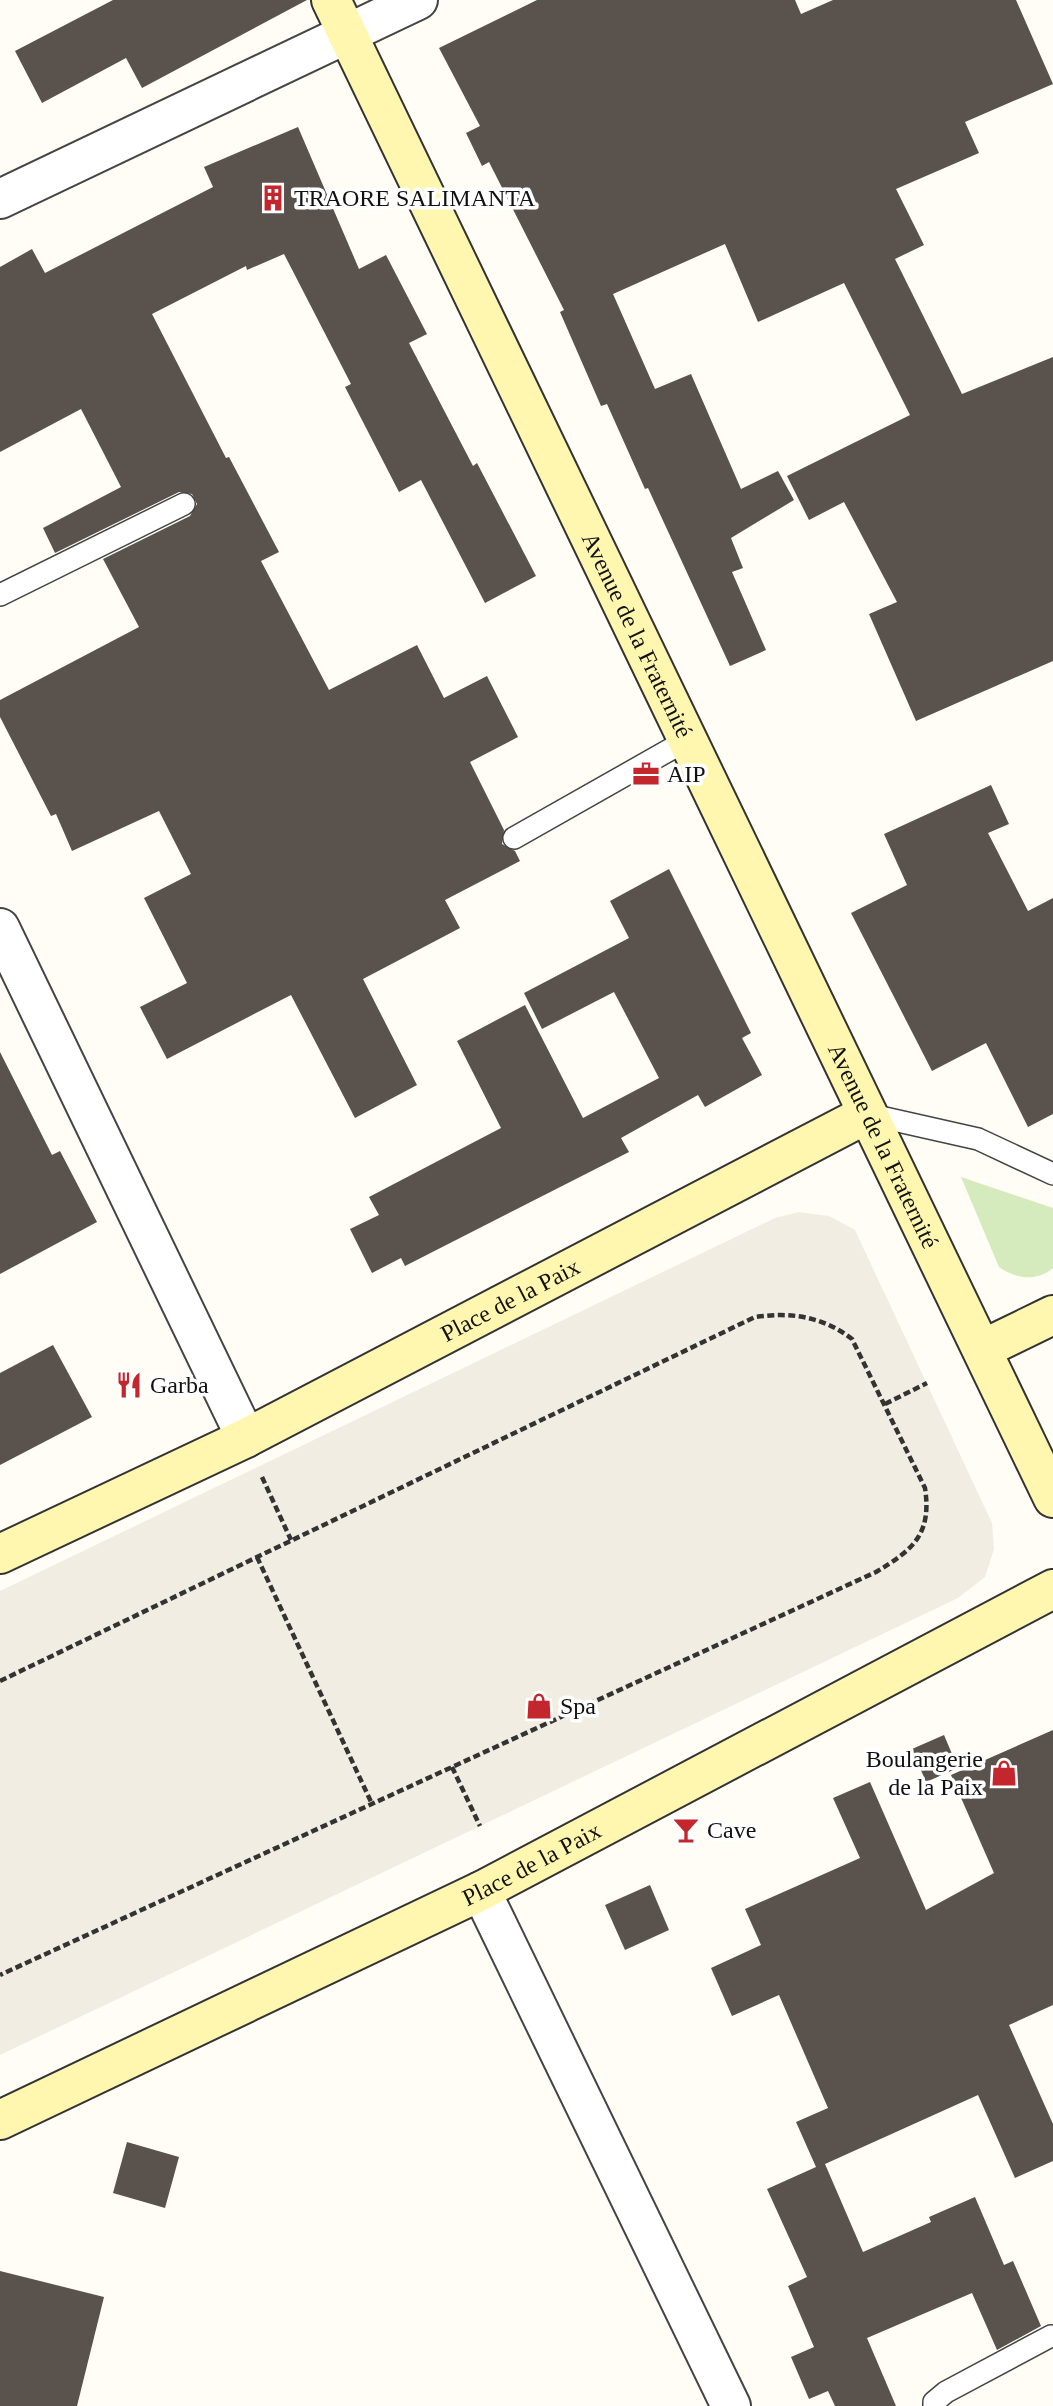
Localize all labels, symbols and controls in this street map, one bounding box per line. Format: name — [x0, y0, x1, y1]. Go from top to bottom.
building icon: TRAORE SALIMANTA — [258, 183, 288, 213]
place label: TRAORE SALIMANTA — [294, 185, 536, 211]
street label: Avenue de la Fraternité — [577, 528, 697, 742]
office icon: AIP — [631, 759, 661, 789]
place label: AIP — [667, 761, 706, 787]
street label: Avenue de la Fraternité — [823, 1039, 944, 1252]
street label: Place de la Paix — [437, 1253, 584, 1347]
restaurant icon: Garba — [114, 1370, 144, 1400]
place label: Garba — [150, 1372, 209, 1398]
shop icon: Spa — [524, 1691, 554, 1721]
place label: Spa — [560, 1693, 596, 1719]
place label: Boulangerie de la Paix — [866, 1746, 983, 1800]
shop icon: Boulangerie de la Paix — [989, 1758, 1019, 1788]
bar icon: Cave — [671, 1815, 701, 1845]
street label: Place de la Paix — [458, 1817, 605, 1911]
place label: Cave — [707, 1817, 756, 1843]

